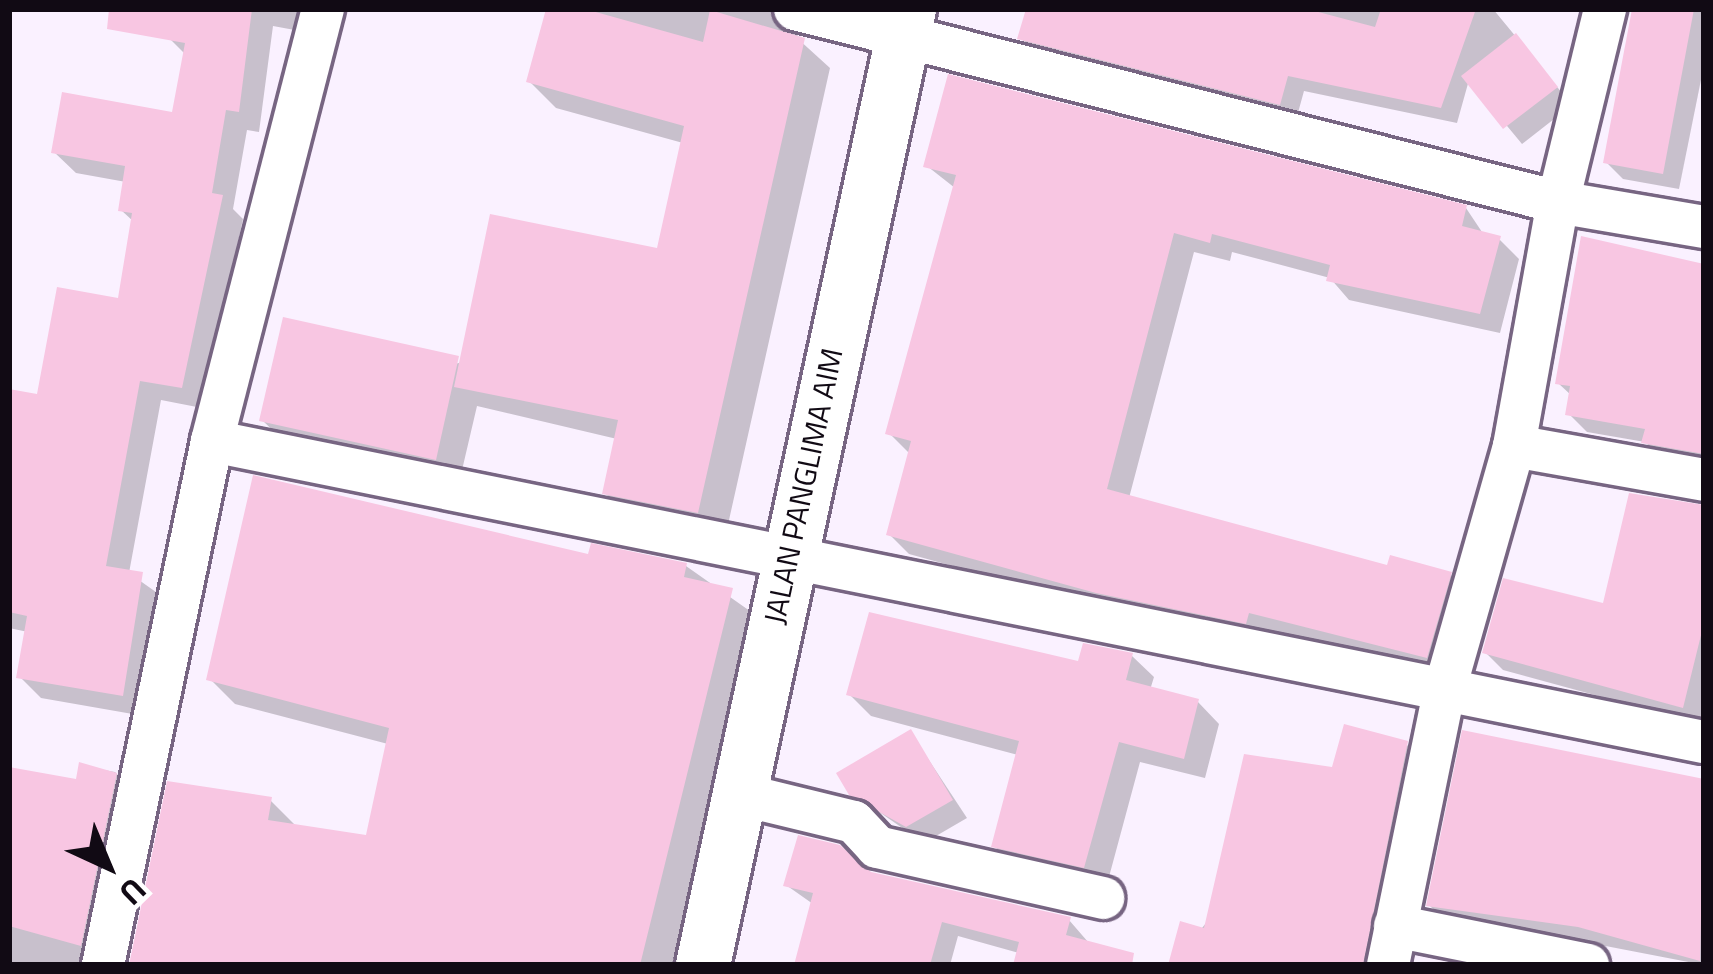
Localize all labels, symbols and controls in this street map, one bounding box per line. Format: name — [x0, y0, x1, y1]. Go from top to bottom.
street label: JALAN PANGLIMA AIM — [756, 345, 850, 627]
north arrow — [48, 806, 168, 926]
text: U — [108, 866, 158, 917]

